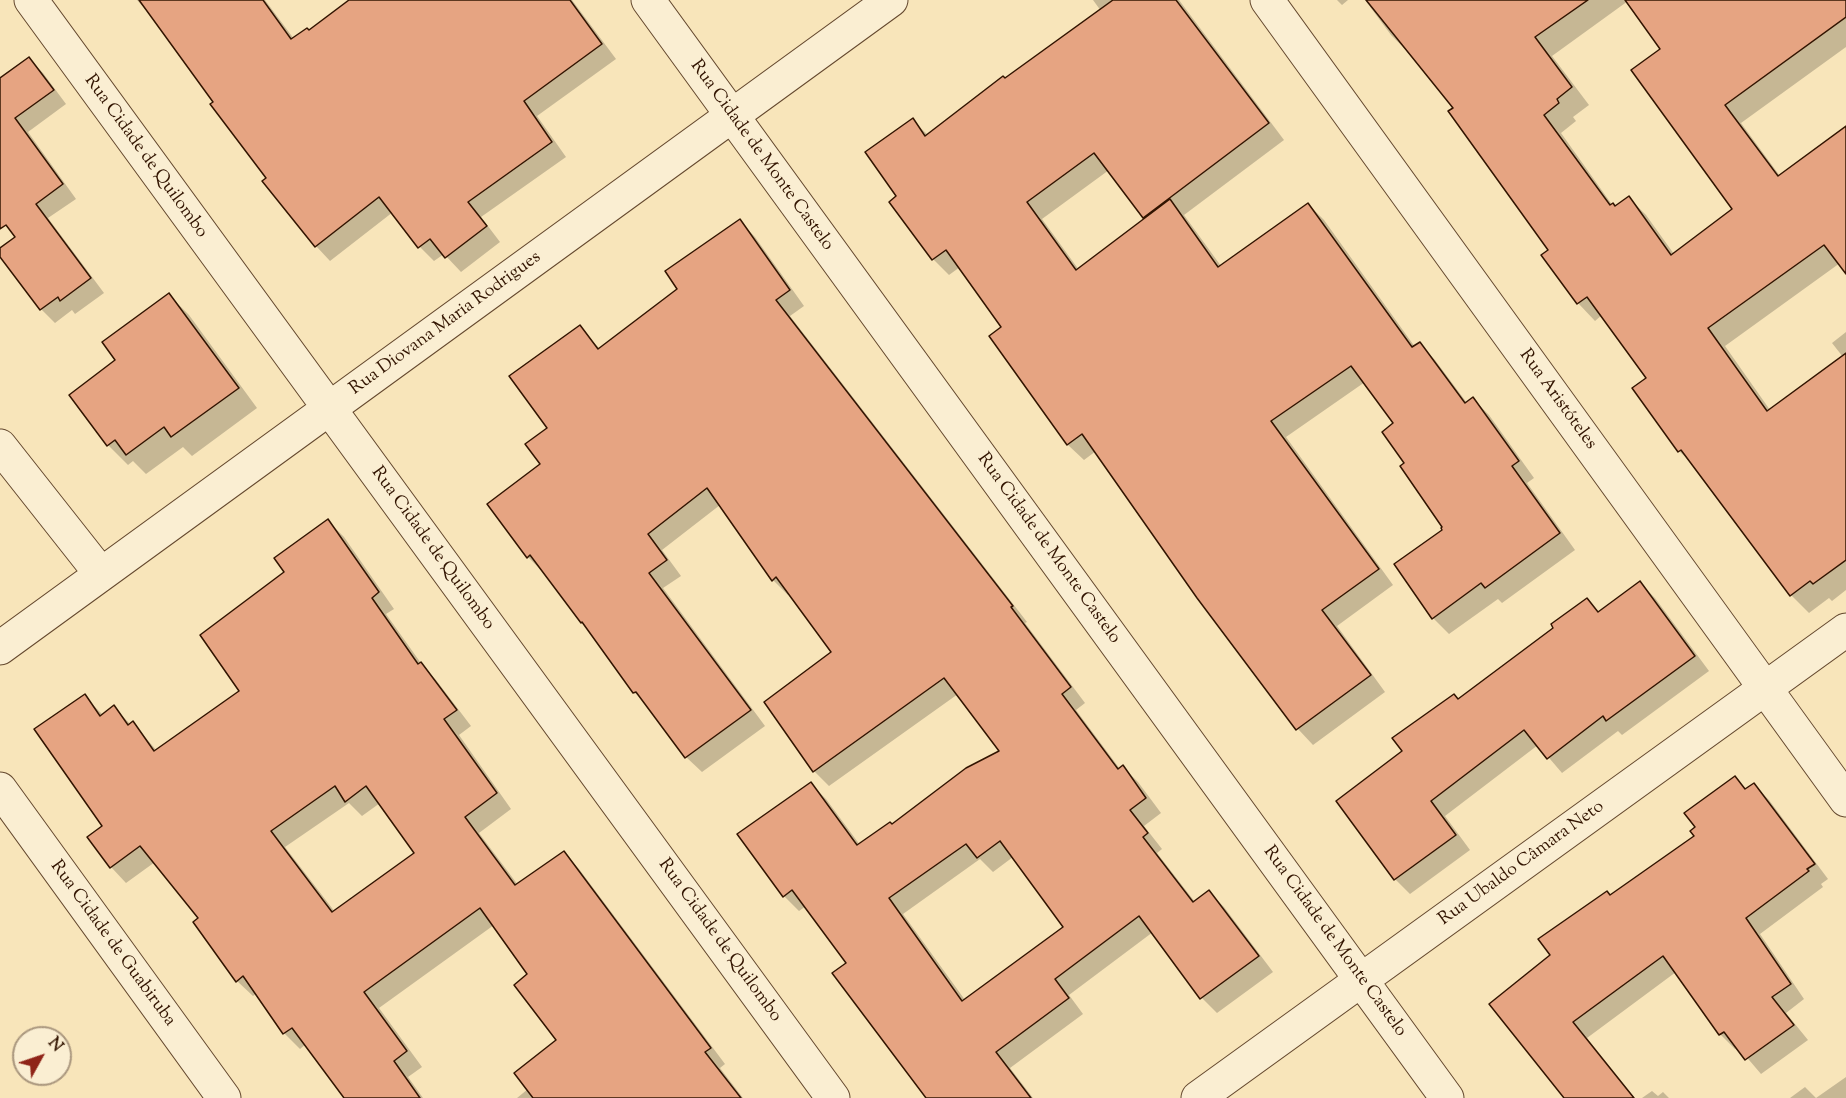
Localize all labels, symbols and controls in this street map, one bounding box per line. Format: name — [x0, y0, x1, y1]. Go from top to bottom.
street label: Rua Cidade de Monte Castelo — [685, 56, 837, 256]
street label: Rua Cidade de Quilombo — [79, 71, 211, 243]
street label: Rua Diovana Maria Rodrigues — [346, 247, 546, 401]
street label: Rua Aristóteles — [1513, 346, 1601, 454]
street label: Rua Cidade de Monte Castelo — [972, 449, 1124, 649]
street label: Rua Cidade de Quilombo — [366, 463, 498, 635]
street label: Rua Ubaldo Câmara Neto — [1435, 797, 1609, 931]
street label: Rua Cidade de Monte Castelo — [1258, 842, 1410, 1042]
street label: Rua Cidade de Quilombo — [653, 855, 785, 1027]
street label: Rua Cidade de Guabiruba — [44, 857, 180, 1031]
north arrow — [12, 1026, 72, 1086]
text: N — [42, 1033, 68, 1058]

